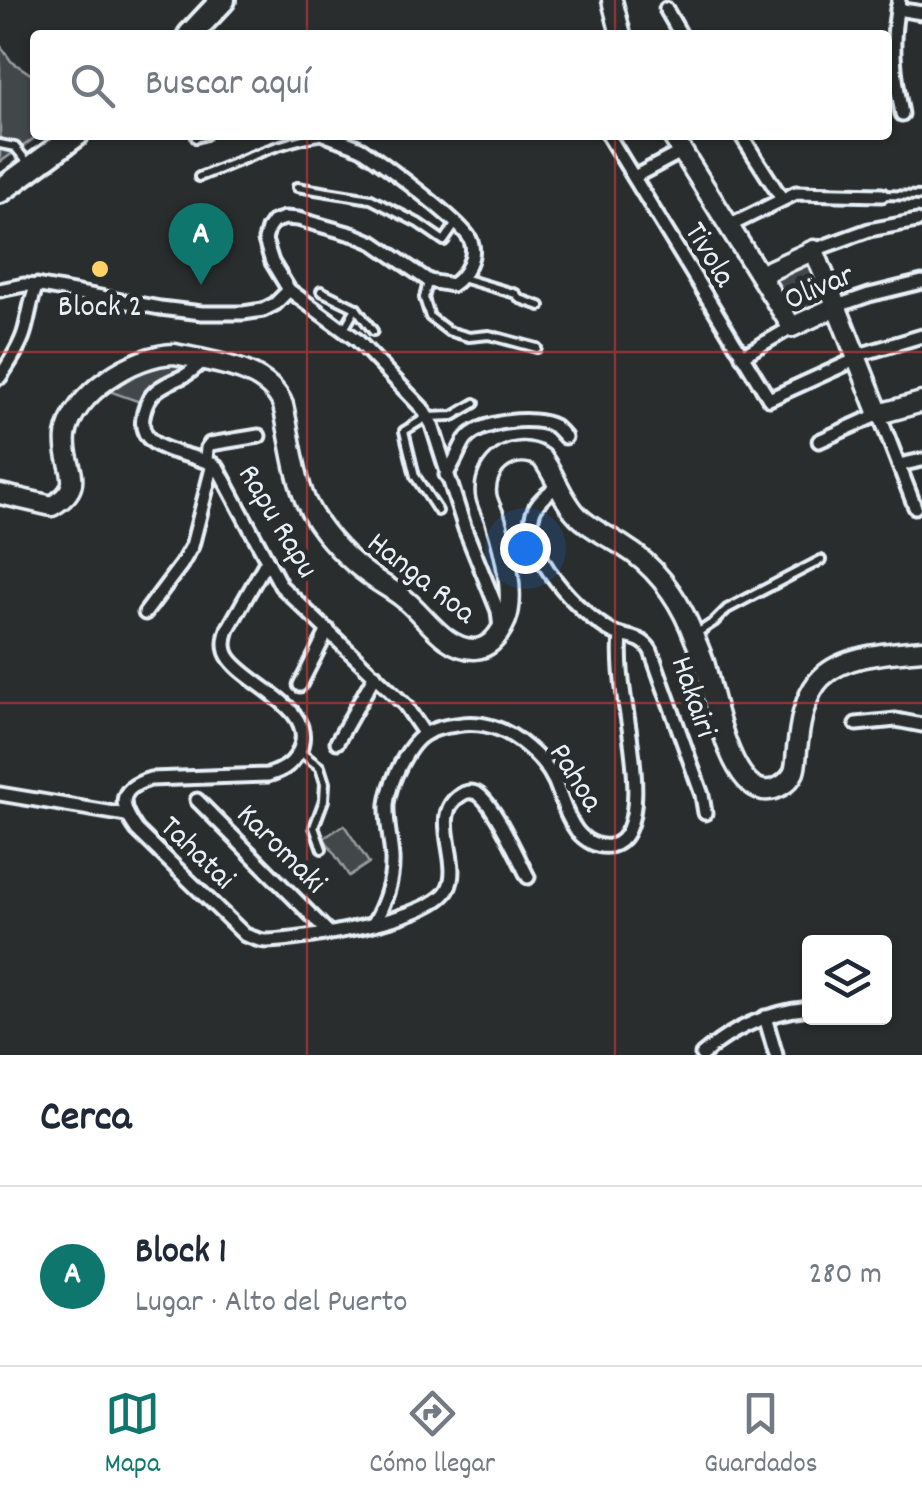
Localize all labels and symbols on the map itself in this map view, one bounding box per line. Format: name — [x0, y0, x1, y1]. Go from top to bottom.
pin: A — [168, 202, 234, 285]
street label: Tivola — [670, 214, 746, 298]
street label: Olivar — [778, 254, 862, 325]
marker: Block 2 — [89, 258, 111, 280]
place label: Block 2 — [58, 286, 142, 332]
street label: Rapu Rapu — [224, 457, 328, 588]
street label: Hanga Roa — [356, 523, 485, 638]
your location — [500, 523, 551, 574]
street label: Hakairi — [656, 651, 727, 745]
street label: Pahoa — [535, 735, 613, 823]
street label: Karomaki — [224, 795, 335, 906]
street label: Tahatai — [147, 807, 244, 903]

